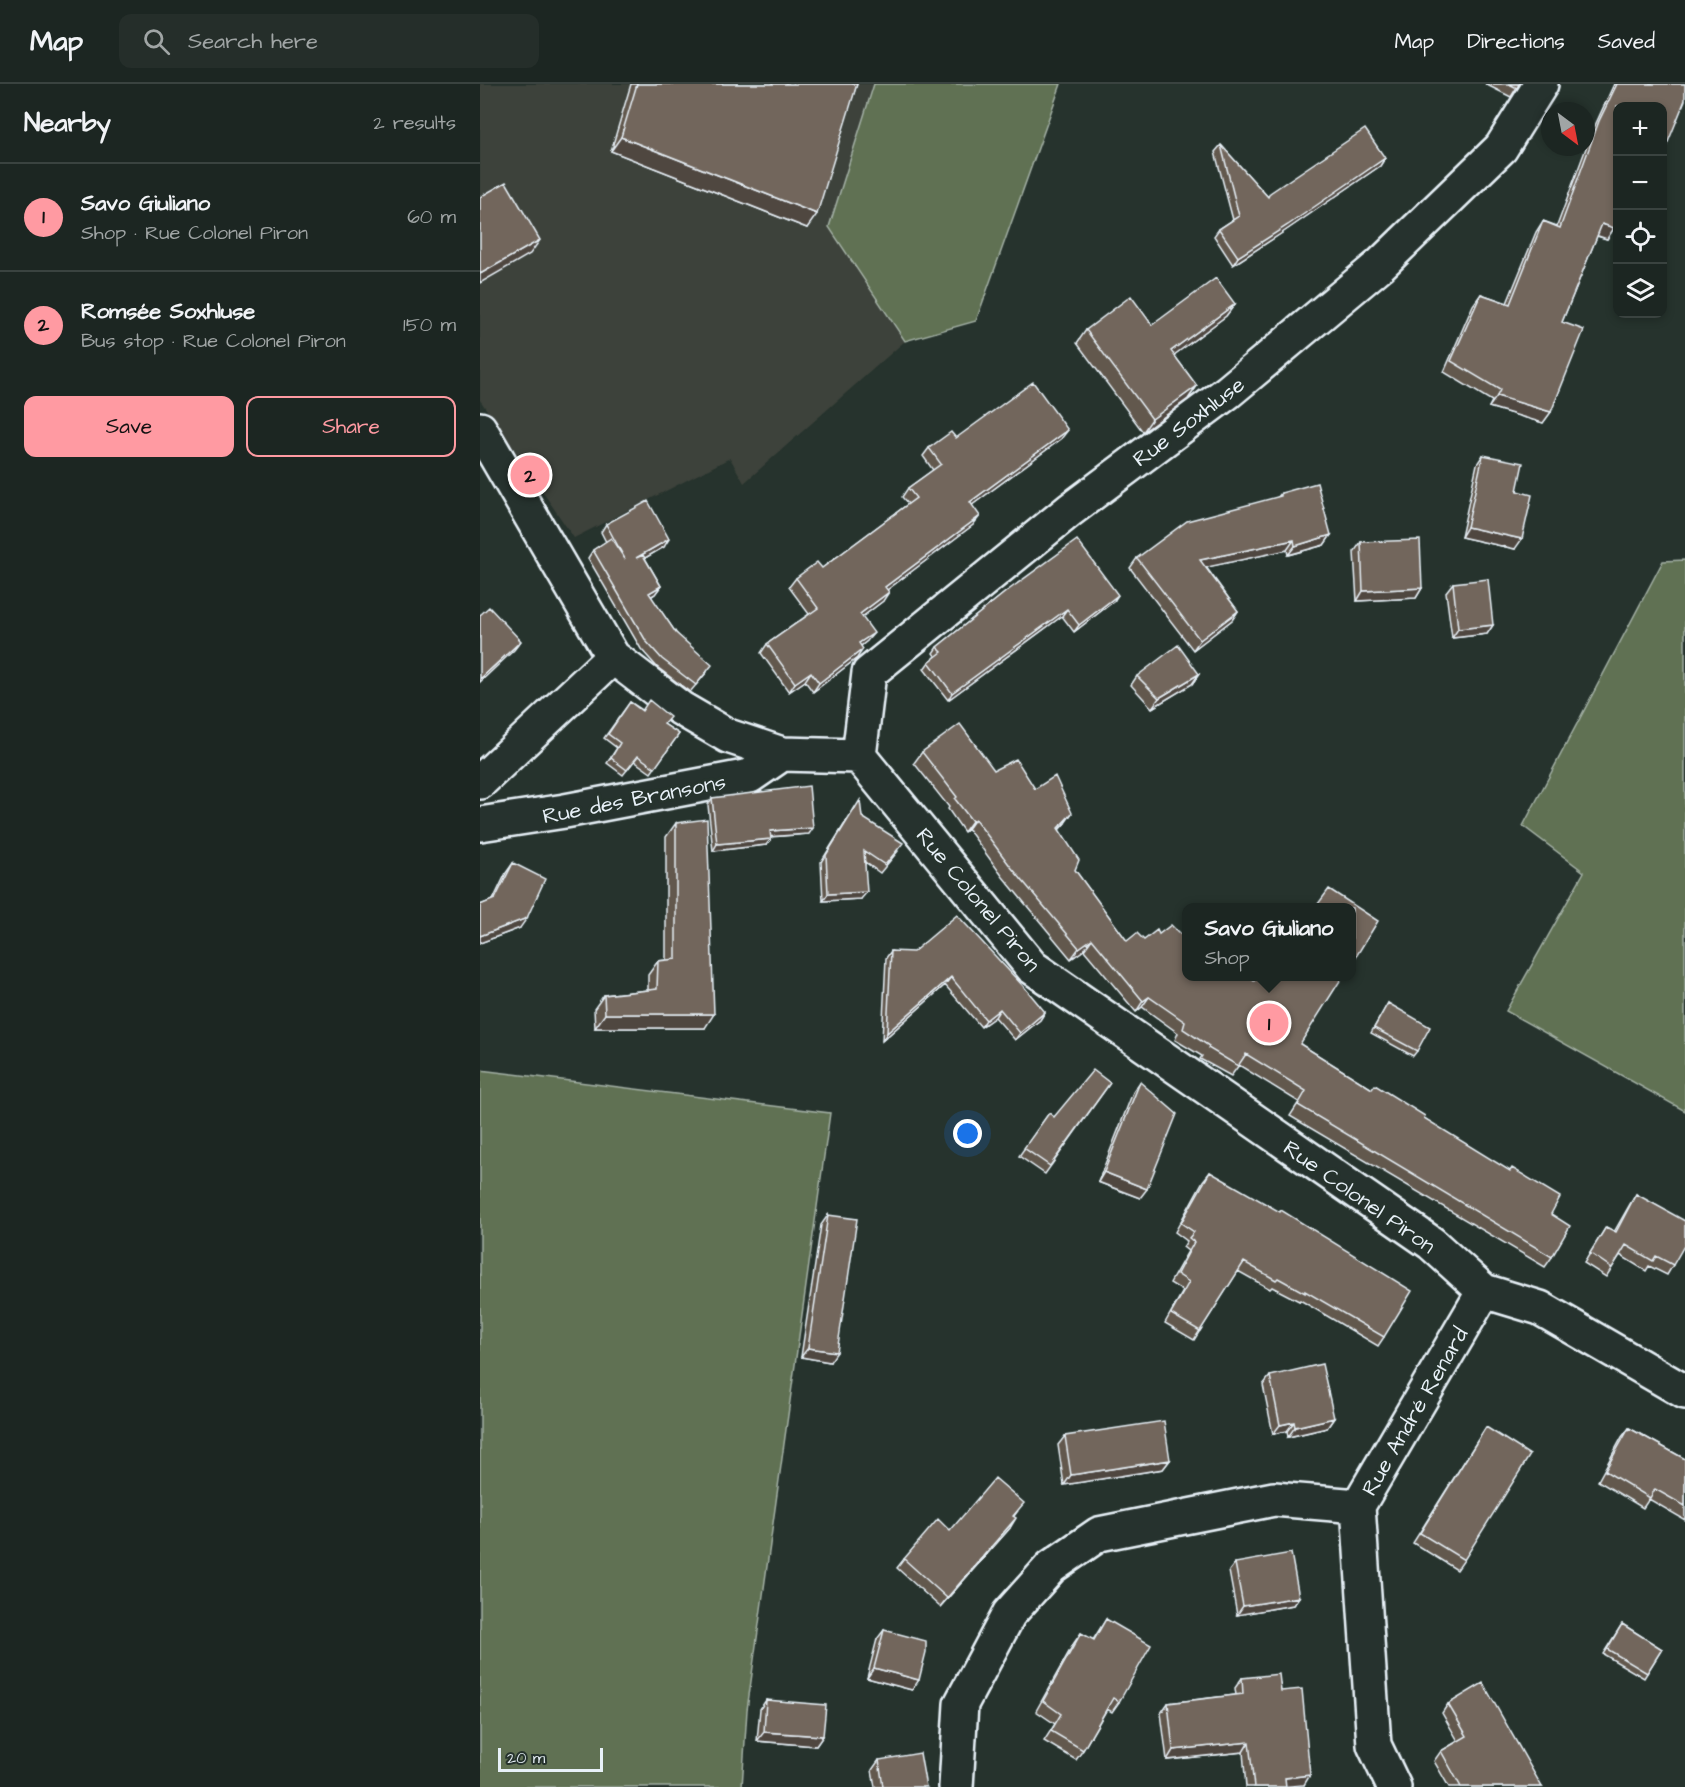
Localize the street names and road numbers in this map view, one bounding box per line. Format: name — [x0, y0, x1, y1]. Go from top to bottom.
street label: Rue Soxhluse — [1127, 370, 1251, 475]
street label: Rue des Bransons — [540, 767, 729, 832]
street label: Rue Colonel Piron — [908, 821, 1047, 979]
street label: Rue Colonel Piron — [1277, 1133, 1442, 1261]
street label: Rue André Renard — [1354, 1322, 1476, 1502]

